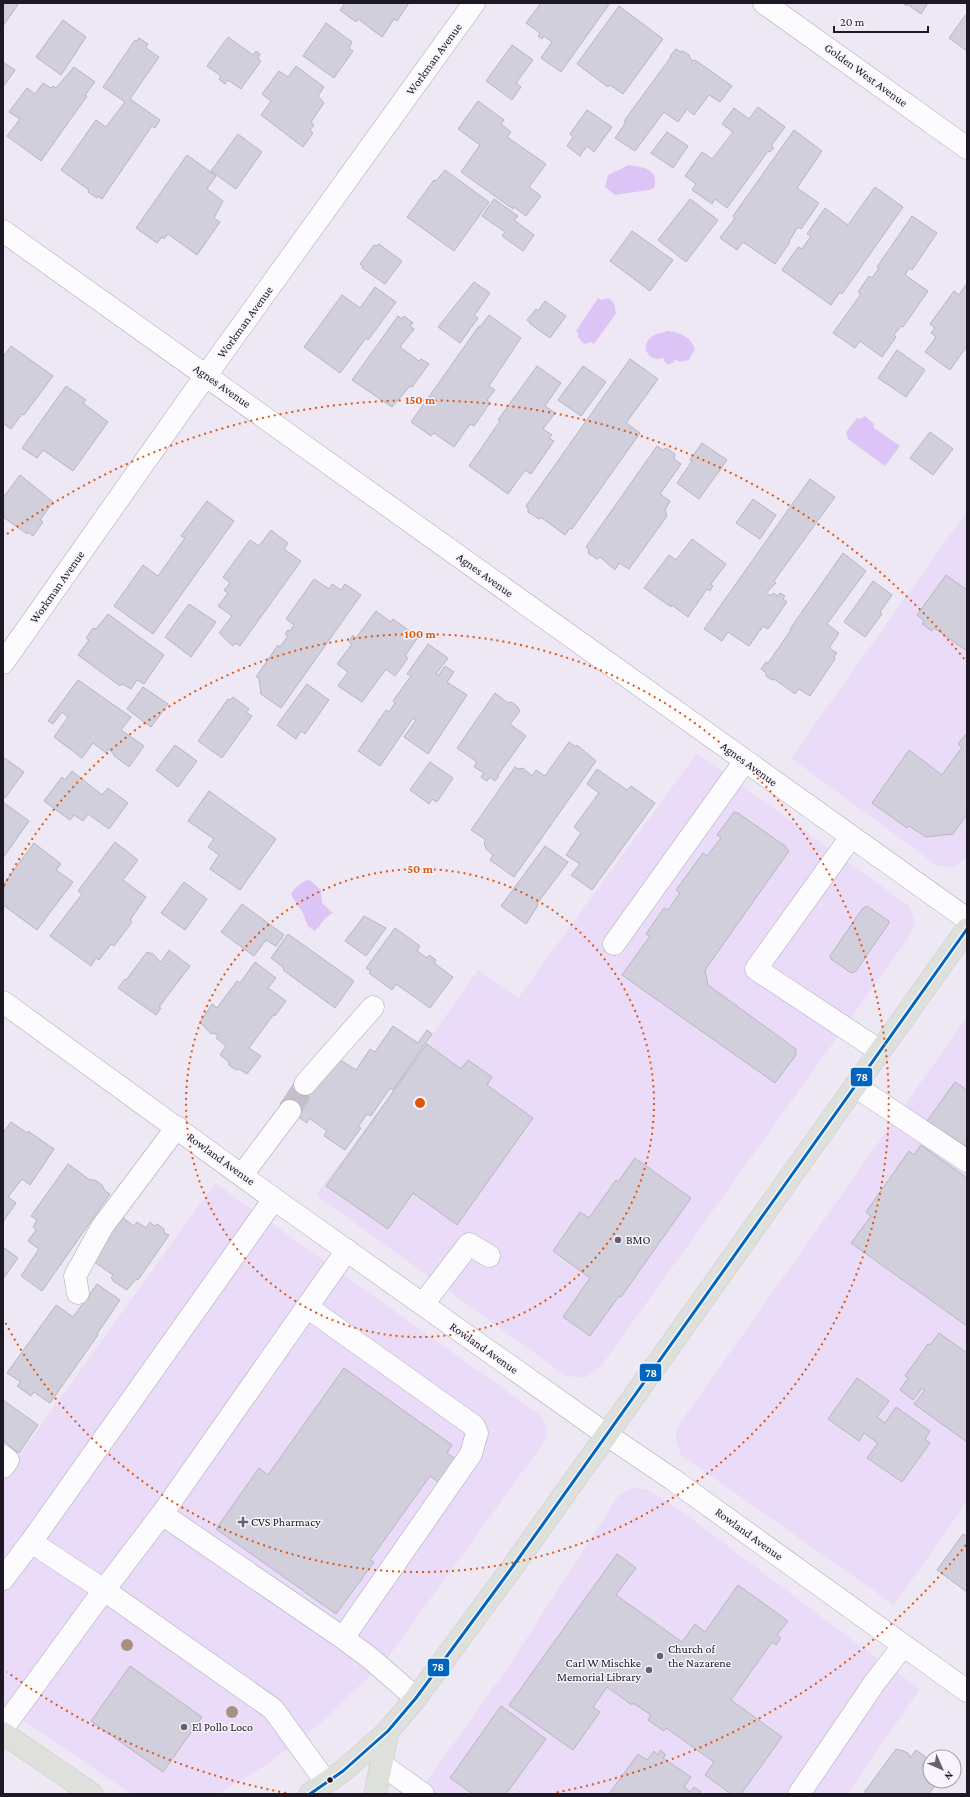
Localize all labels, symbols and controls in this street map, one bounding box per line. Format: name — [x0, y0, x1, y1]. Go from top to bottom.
scale bar — [834, 8, 928, 34]
text: 20 m — [840, 15, 865, 29]
street label: Workman Avenue — [403, 20, 465, 98]
street label: Golden West Avenue — [822, 40, 910, 110]
street label: Workman Avenue — [214, 283, 276, 361]
street label: Agnes Avenue — [191, 361, 253, 411]
text: 150 m — [405, 393, 436, 407]
street label: Workman Avenue — [27, 548, 87, 626]
street label: Agnes Avenue — [454, 550, 516, 600]
text: 100 m — [404, 627, 437, 641]
street label: Agnes Avenue — [718, 739, 780, 789]
text: 50 m — [407, 862, 434, 876]
line badge: 78 — [850, 1067, 873, 1087]
text: 78 — [856, 1071, 868, 1083]
centre of rings — [413, 1096, 427, 1110]
street label: Rowland Avenue — [184, 1130, 258, 1188]
place label: BMO — [626, 1233, 651, 1247]
marker: BMO — [613, 1235, 623, 1245]
street label: Rowland Avenue — [447, 1319, 521, 1377]
line badge: 78 — [639, 1363, 662, 1382]
text: 78 — [645, 1367, 657, 1379]
street label: Rowland Avenue — [712, 1505, 786, 1563]
place label: CVS Pharmacy — [251, 1515, 321, 1529]
marker: CVS Pharmacy — [238, 1517, 248, 1527]
place label: Church of the Nazarene — [668, 1642, 731, 1670]
marker: Church of the Nazarene — [655, 1651, 665, 1661]
place label: Carl W Mischke Memorial Library — [557, 1656, 641, 1684]
line badge: 78 — [427, 1658, 450, 1677]
text: 78 — [432, 1661, 444, 1673]
marker: Carl W Mischke Memorial Library — [644, 1665, 654, 1675]
place label: El Pollo Loco — [192, 1720, 253, 1734]
marker: El Pollo Loco — [179, 1722, 189, 1732]
north arrow — [922, 1749, 962, 1789]
text: N — [942, 1769, 956, 1783]
unlabelled marker — [325, 1775, 335, 1785]

